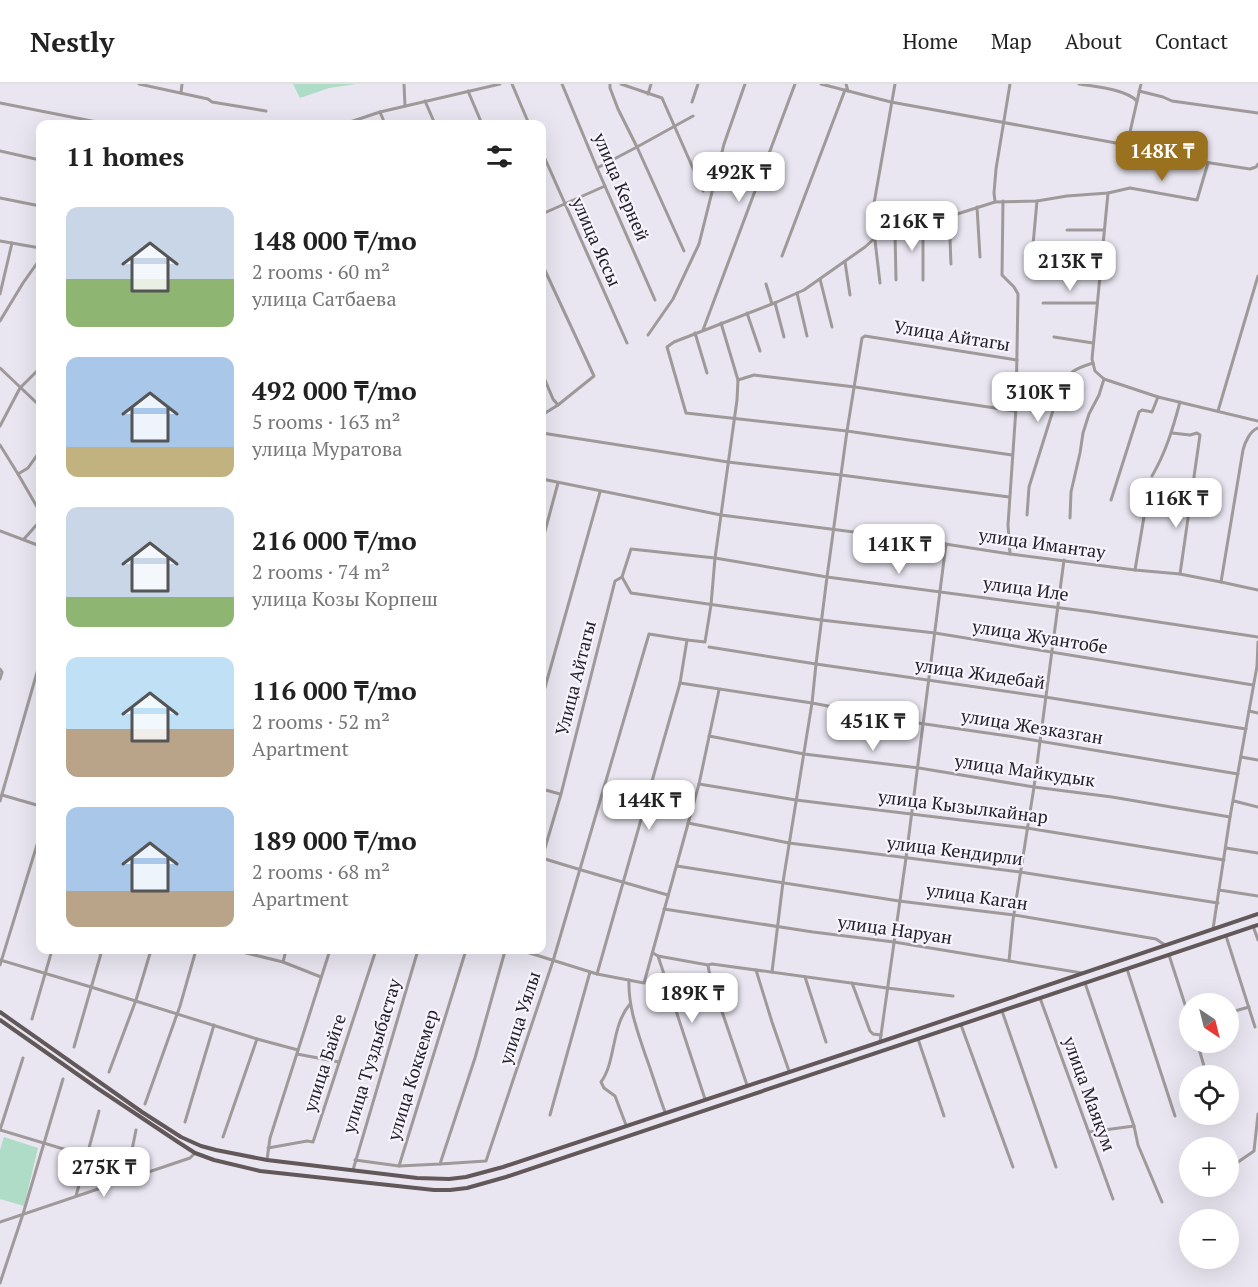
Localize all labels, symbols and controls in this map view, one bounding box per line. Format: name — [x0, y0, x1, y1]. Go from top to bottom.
text: Nestly — [30, 23, 114, 60]
text: Home — [902, 27, 958, 55]
text: Map — [991, 27, 1032, 55]
text: About — [1065, 27, 1122, 55]
text: Contact — [1155, 27, 1228, 55]
street label: улица Керней — [588, 128, 655, 244]
pin: 148K ₸ — [1113, 131, 1211, 182]
text: 148K ₸ — [1130, 137, 1194, 164]
text: 11 homes — [66, 139, 184, 173]
icon: filters — [483, 140, 516, 173]
pin: 492K ₸ — [690, 152, 788, 203]
text: 492K ₸ — [707, 158, 771, 185]
street label: улица Яссы — [566, 192, 627, 290]
pin: 216K ₸ — [863, 201, 961, 252]
text: 216K ₸ — [880, 207, 944, 234]
text: 148 000 ₸/mo — [252, 223, 417, 257]
icon: home — [114, 231, 186, 303]
pin: 213K ₸ — [1021, 241, 1119, 292]
text: 213K ₸ — [1038, 247, 1102, 274]
text: 2 rooms · 60 m² — [252, 258, 390, 285]
text: улица Сатбаева — [252, 285, 397, 312]
street label: Улица Айтагы — [892, 314, 1012, 356]
pin: 310K ₸ — [989, 372, 1087, 423]
text: 492 000 ₸/mo — [252, 373, 417, 407]
text: 310K ₸ — [1006, 378, 1070, 405]
icon: home — [114, 381, 186, 453]
text: 5 rooms · 163 m² — [252, 408, 400, 435]
text: улица Муратова — [252, 435, 402, 462]
pin: 116K ₸ — [1127, 478, 1225, 529]
text: 116K ₸ — [1144, 484, 1208, 511]
street label: улица Имантау — [976, 522, 1108, 564]
text: 216 000 ₸/mo — [252, 523, 417, 557]
pin: 141K ₸ — [850, 524, 948, 575]
text: 141K ₸ — [867, 530, 931, 557]
icon: home — [114, 531, 186, 603]
text: 2 rooms · 74 m² — [252, 558, 390, 585]
street label: улица Иле — [981, 570, 1070, 606]
text: улица Козы Корпеш — [252, 585, 438, 612]
street label: улица Жуантобе — [970, 613, 1110, 659]
street label: Улица Айтагы — [549, 618, 601, 738]
street label: улица Жидебай — [912, 652, 1047, 694]
text: 116 000 ₸/mo — [252, 673, 417, 707]
icon: home — [114, 681, 186, 753]
pin: 451K ₸ — [824, 701, 922, 752]
street label: улица Жезказган — [959, 703, 1105, 749]
text: 451K ₸ — [841, 707, 905, 734]
text: 2 rooms · 52 m² — [252, 708, 390, 735]
text: Apartment — [252, 735, 349, 762]
street label: улица Майкудык — [952, 748, 1097, 792]
pin: 144K ₸ — [600, 780, 698, 831]
street label: улица Кызылкайнар — [876, 784, 1049, 828]
text: 144K ₸ — [617, 786, 681, 813]
text: 189 000 ₸/mo — [252, 823, 417, 857]
street label: улица Кендирли — [885, 830, 1025, 870]
icon: home — [114, 831, 186, 903]
text: 2 rooms · 68 m² — [252, 858, 390, 885]
street label: улица Каган — [924, 877, 1030, 915]
text: Apartment — [252, 885, 349, 912]
street label: улица Наруан — [835, 909, 954, 949]
street label: улица Уялы — [492, 968, 545, 1068]
pin: 189K ₸ — [643, 973, 741, 1024]
street label: улица Туздыбастау — [336, 975, 406, 1137]
text: 189K ₸ — [660, 979, 724, 1006]
north arrow — [1179, 993, 1239, 1053]
map controls — [1179, 993, 1239, 1269]
street label: улица Коккемер — [380, 1006, 443, 1144]
street label: улица Байге — [297, 1011, 351, 1116]
street label: улица Маякум — [1058, 1032, 1122, 1154]
button: locate — [1179, 1065, 1239, 1125]
button: + — [1179, 1137, 1239, 1197]
pin: 275K ₸ — [55, 1147, 153, 1198]
text: 275K ₸ — [72, 1153, 136, 1180]
button: − — [1179, 1209, 1239, 1269]

